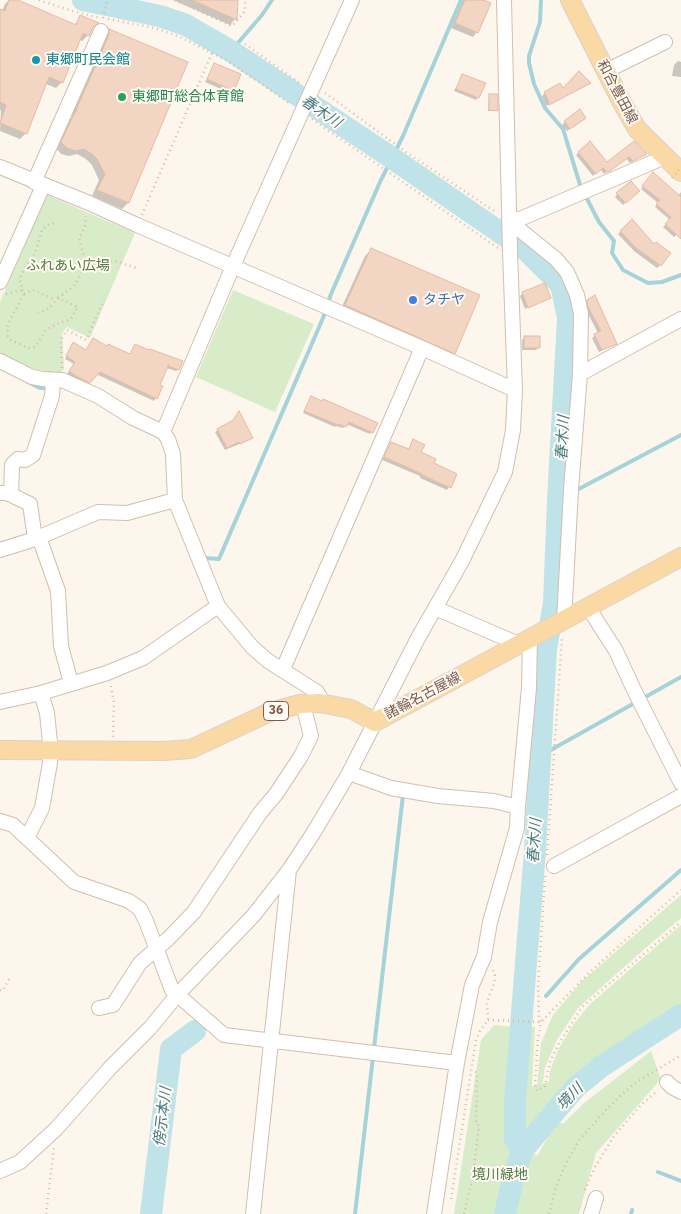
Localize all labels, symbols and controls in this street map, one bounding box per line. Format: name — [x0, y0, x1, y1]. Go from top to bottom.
place label: 東郷町民会館 — [46, 52, 130, 68]
marker: 東郷町民会館 — [30, 54, 42, 66]
street label: 和合豊田線 — [593, 57, 641, 127]
place label: 東郷町総合体育館 — [132, 89, 244, 105]
marker: 東郷町総合体育館 — [116, 91, 128, 103]
water label: 春木川 — [297, 92, 345, 132]
park label: ふれあい広場 — [26, 258, 110, 274]
place label: タチヤ — [423, 292, 465, 308]
marker: タチヤ — [407, 294, 419, 306]
water label: 春木川 — [553, 415, 573, 461]
street label: 諸輪名古屋線 — [382, 669, 464, 723]
road number: 36 — [264, 701, 288, 720]
water label: 春木川 — [524, 818, 546, 864]
water label: 境川 — [553, 1080, 587, 1114]
water label: 傍示本川 — [150, 1086, 176, 1148]
park label: 境川緑地 — [472, 1167, 528, 1183]

